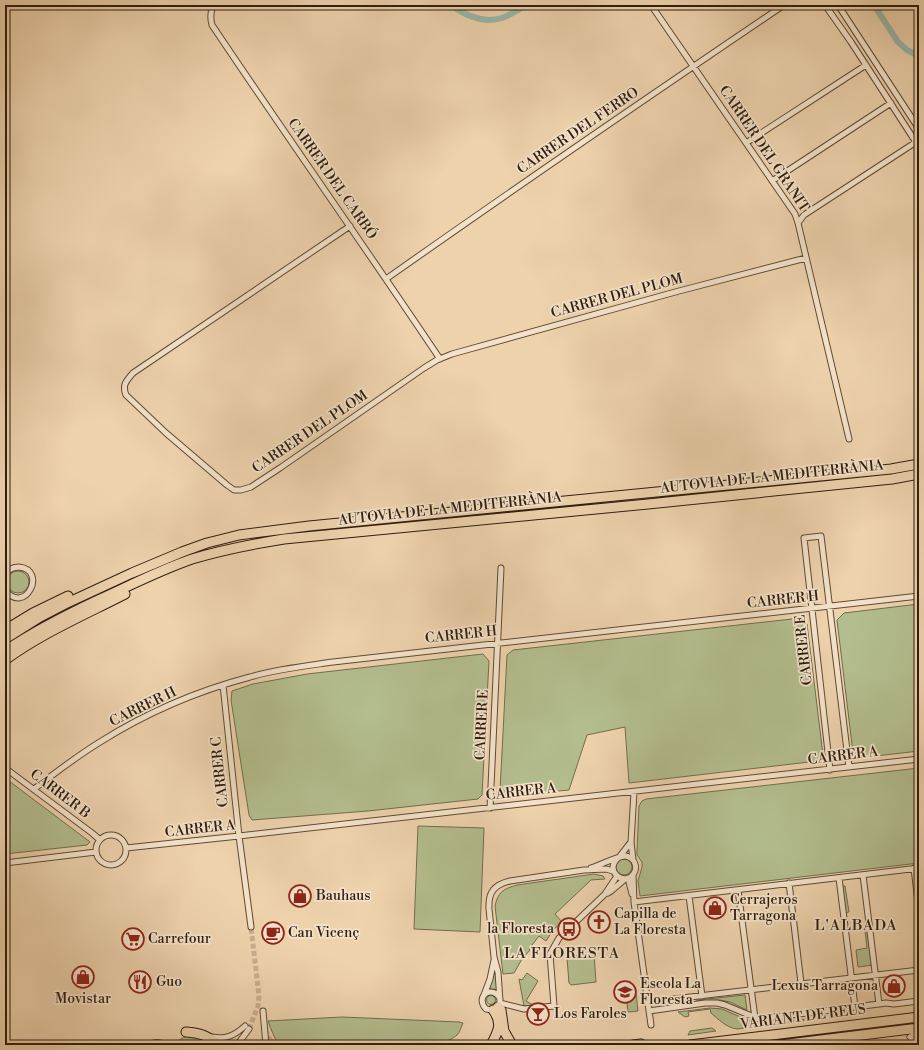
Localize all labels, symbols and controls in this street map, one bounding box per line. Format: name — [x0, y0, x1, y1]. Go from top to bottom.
street label: CARRER DEL GRANIT — [715, 82, 813, 216]
street label: CARRER DEL FERRO — [514, 84, 642, 178]
street label: CARRER DEL CARBÓ — [283, 114, 382, 243]
street label: CARRER DEL PLOM — [549, 270, 686, 322]
street label: CARRER DEL PLOM — [249, 386, 372, 477]
street label: AUTOVIA DE LA MEDITERRÀNIA — [658, 454, 885, 498]
street label: AUTOVIA DE LA MEDITERRÀNIA — [336, 486, 563, 530]
street label: CARRER H — [746, 587, 821, 613]
street label: CARRER E — [791, 614, 817, 686]
street label: CARRER H — [424, 622, 499, 648]
street label: CARRER H — [107, 683, 180, 731]
street label: CARRER E — [471, 689, 493, 761]
street label: CARRER C — [207, 736, 233, 808]
street label: CARRER A — [807, 743, 880, 769]
street label: CARRER B — [26, 765, 94, 823]
street label: CARRER A — [485, 779, 558, 805]
street label: CARRER A — [164, 816, 237, 842]
shop icon: Bauhaus — [287, 883, 313, 909]
place label: Bauhaus — [315, 887, 370, 905]
place label: Cerrajeros Tarragona — [730, 891, 798, 925]
shop icon: Cerrajeros Tarragona — [702, 895, 728, 921]
place label: Capilla de La Floresta — [614, 905, 687, 939]
church icon: Capilla de La Floresta — [586, 909, 612, 935]
bus stop icon: la Floresta — [556, 916, 582, 942]
district label: L'ALBADA — [814, 916, 898, 935]
cafe icon: Can Vicenç — [260, 920, 286, 946]
place label: la Floresta — [487, 920, 555, 938]
place label: Can Vicenç — [288, 924, 359, 942]
supermarket icon: Carrefour — [120, 926, 146, 952]
place label: Carrefour — [148, 930, 211, 948]
district label: LA FLORESTA — [504, 944, 620, 963]
shop icon: Movistar — [70, 964, 96, 990]
restaurant icon: Guo — [127, 969, 153, 995]
place label: Guo — [156, 973, 182, 991]
shop icon: Lexus Tarragona — [881, 973, 907, 999]
place label: Escola La Floresta — [640, 975, 702, 1009]
place label: Lexus Tarragona — [772, 977, 879, 995]
school or university icon: Escola La Floresta — [612, 979, 638, 1005]
place label: Movistar — [55, 990, 111, 1008]
street label: VARIANT DE REUS — [738, 1000, 867, 1034]
bar icon: Los Faroles — [525, 1001, 551, 1027]
place label: Los Faroles — [554, 1005, 627, 1023]

